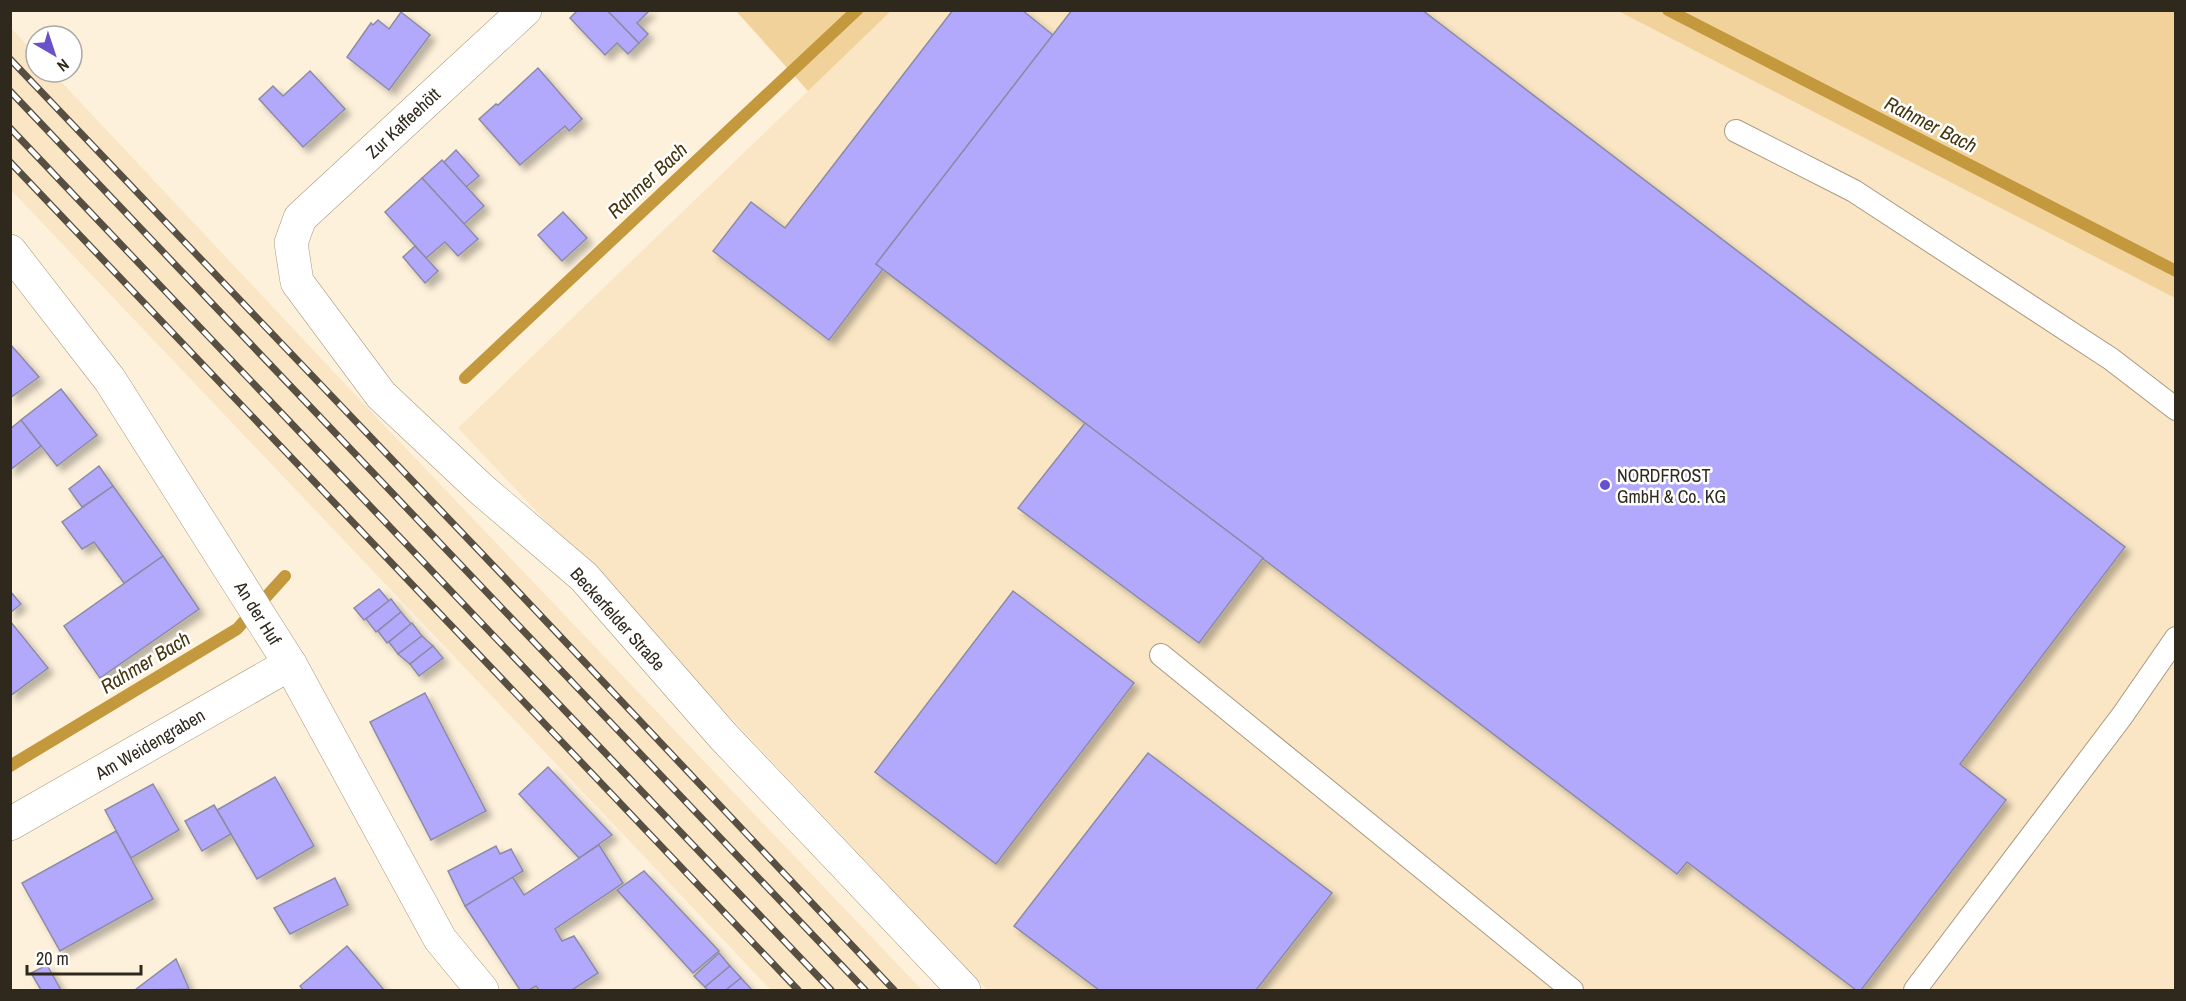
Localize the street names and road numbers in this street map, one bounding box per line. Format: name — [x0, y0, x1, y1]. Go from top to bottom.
street label: Zur Kaffeehött — [360, 82, 446, 164]
street label: Beckerfelder Straße — [565, 562, 671, 676]
street label: An der Huf — [228, 576, 288, 650]
street label: Am Weidengraben — [90, 702, 209, 786]

